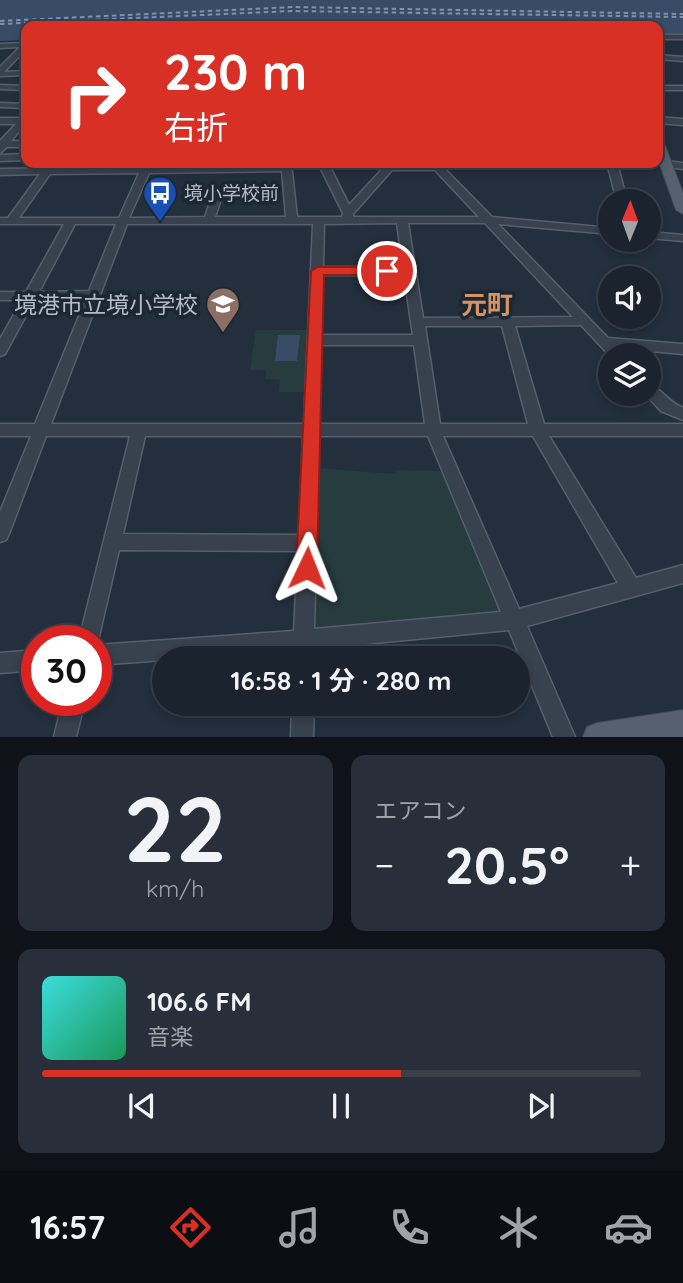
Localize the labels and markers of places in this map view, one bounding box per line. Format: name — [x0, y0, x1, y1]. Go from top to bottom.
bus stop icon: 境小学校前 — [141, 174, 179, 223]
place label: 境小学校前 — [184, 181, 279, 205]
pin — [357, 241, 417, 301]
school or university icon: 境港市立境小学校 — [204, 285, 242, 334]
place label: 境港市立境小学校 — [14, 290, 198, 319]

